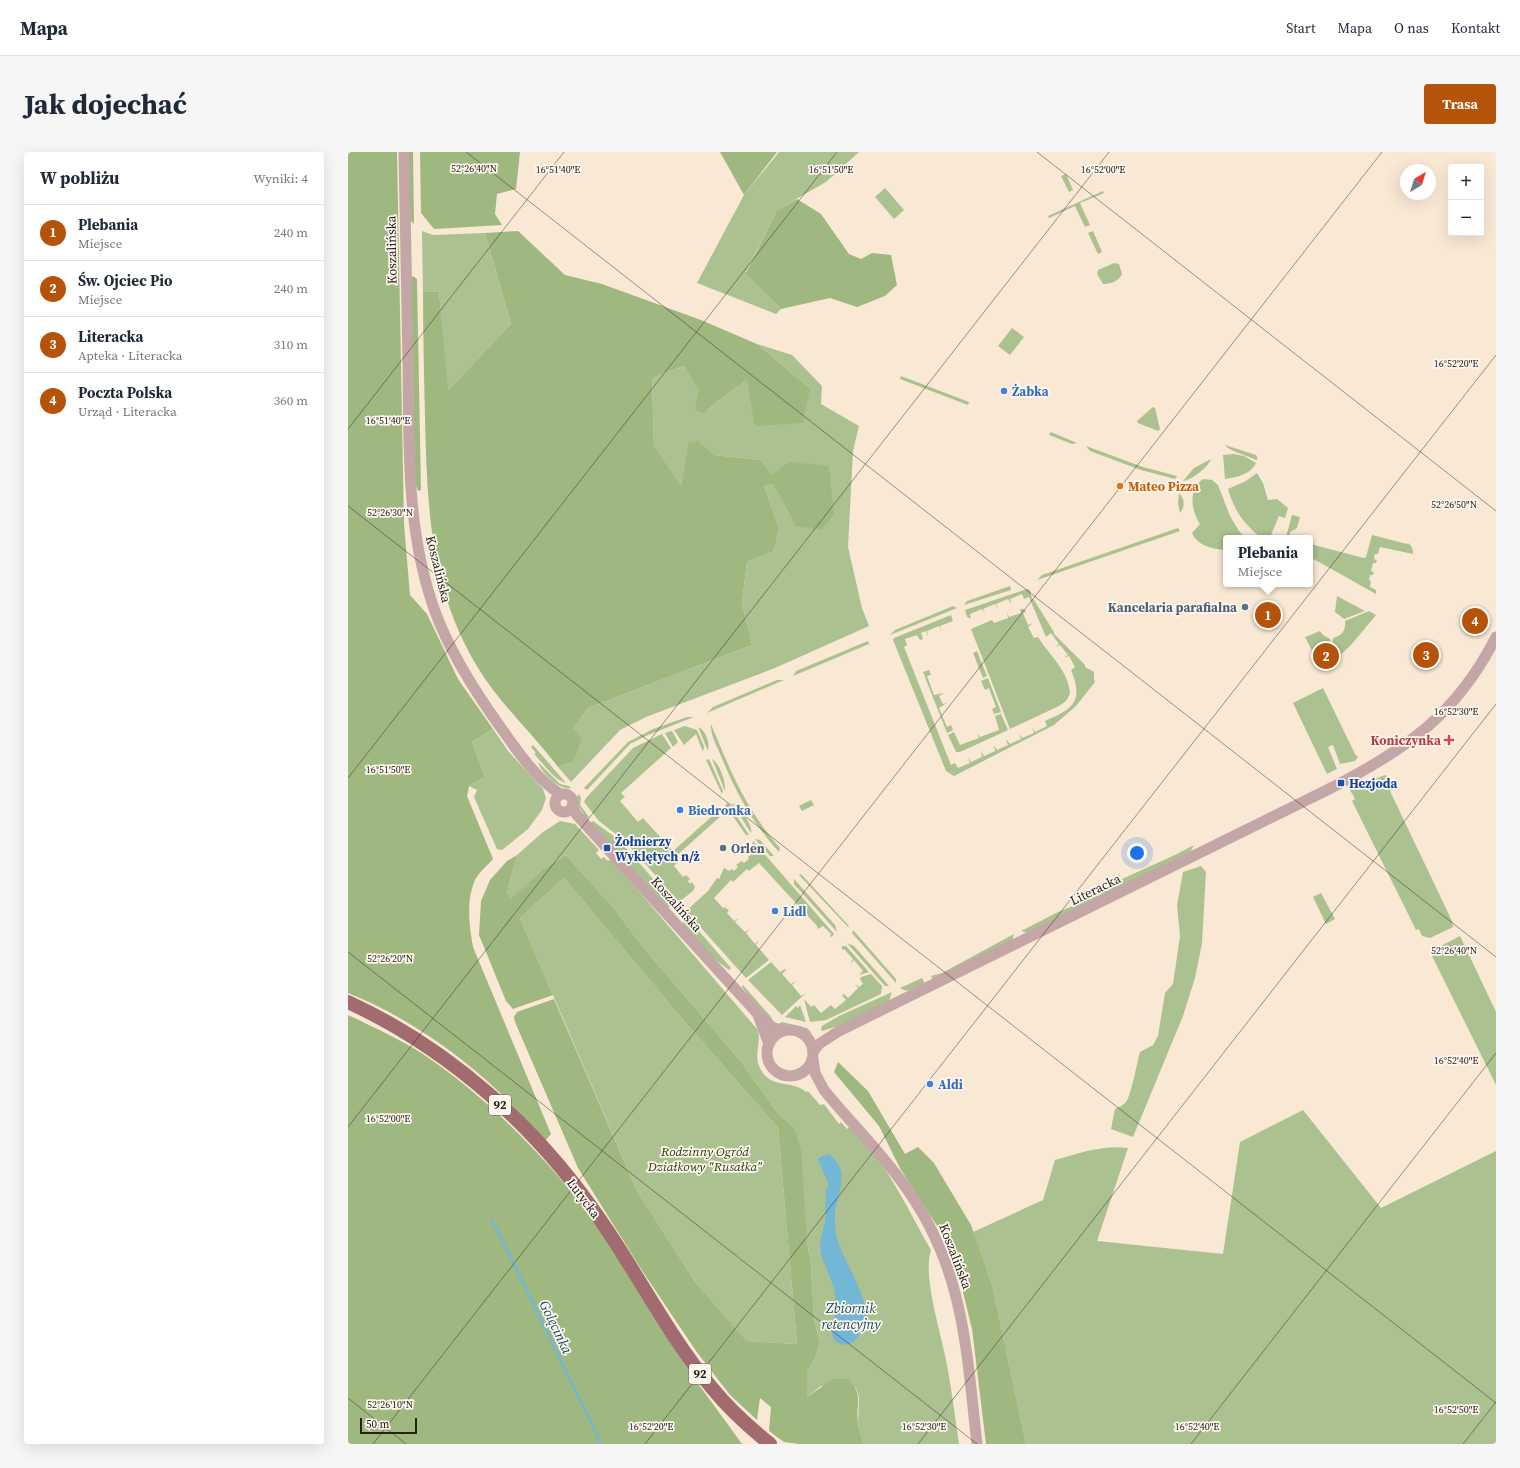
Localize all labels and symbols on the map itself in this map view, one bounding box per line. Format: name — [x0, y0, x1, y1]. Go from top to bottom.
text: 52°26'40"N — [451, 162, 497, 175]
text: 16°51'40"E — [536, 163, 580, 176]
text: 16°51'50"E — [809, 163, 853, 176]
text: 16°52'00"E — [1081, 163, 1125, 176]
north arrow — [1400, 164, 1436, 200]
street label: Koszalińska — [382, 215, 401, 284]
text: 16°52'20"E — [1434, 357, 1478, 370]
place label: Żabka — [1012, 383, 1049, 400]
marker: Żabka — [999, 386, 1009, 396]
text: 16°51'40"E — [366, 414, 410, 427]
place label: Mateo Pizza — [1128, 478, 1199, 495]
marker: Mateo Pizza — [1115, 481, 1125, 491]
text: 52°26'50"N — [1431, 498, 1477, 511]
text: 52°26'30"N — [367, 506, 413, 519]
street label: Koszalińska — [422, 534, 455, 605]
place label: Kancelaria parafialna — [1108, 599, 1237, 616]
pin: 1 — [1255, 600, 1281, 630]
marker: Kancelaria parafialna — [1240, 602, 1250, 612]
pin: 4 — [1462, 606, 1488, 636]
pin: 3 — [1413, 640, 1439, 670]
pin: 2 — [1313, 641, 1339, 671]
text: 16°52'30"E — [1434, 705, 1478, 718]
place label: Koniczynka — [1370, 732, 1441, 749]
marker: Koniczynka — [1444, 735, 1454, 745]
text: 16°51'50"E — [366, 763, 410, 776]
place label: Hezjoda — [1349, 775, 1397, 792]
marker: Hezjoda — [1336, 778, 1346, 788]
place label: Biedronka — [688, 802, 751, 819]
marker: Biedronka — [675, 805, 685, 815]
place label: Żołnierzy Wyklętych n/ż — [615, 833, 700, 865]
place label: Orlen — [731, 840, 765, 857]
marker: Żołnierzy Wyklętych n/ż — [602, 843, 612, 853]
marker: Orlen — [718, 843, 728, 853]
your location — [1127, 843, 1147, 863]
street label: Literacka — [1067, 870, 1124, 909]
street label: Koszalińska — [647, 873, 706, 936]
place label: Lidl — [783, 903, 807, 920]
marker: Lidl — [770, 906, 780, 916]
text: 52°26'40"N — [1431, 944, 1477, 957]
text: 52°26'20"N — [367, 952, 413, 965]
text: 16°52'40"E — [1434, 1054, 1478, 1067]
place label: Aldi — [938, 1076, 963, 1093]
marker: Aldi — [925, 1079, 935, 1089]
road number: 92 — [489, 1095, 511, 1115]
text: 16°52'00"E — [366, 1112, 410, 1125]
park label: Rodzinny Ogród Działkowy "Rusałka" — [647, 1143, 763, 1175]
street label: Lutycka — [563, 1175, 604, 1222]
street label: Koszalińska — [935, 1221, 976, 1292]
water label: Golęcinka — [534, 1297, 578, 1358]
water label: Zbiornik retencyjny — [821, 1298, 881, 1334]
road number: 92 — [689, 1364, 711, 1384]
text: 52°26'10"N — [367, 1398, 413, 1411]
text: 16°52'50"E — [1434, 1403, 1478, 1416]
scale bar — [360, 1416, 417, 1435]
text: 16°52'20"E — [629, 1420, 673, 1433]
text: 16°52'30"E — [902, 1420, 946, 1433]
text: 16°52'40"E — [1175, 1420, 1219, 1433]

